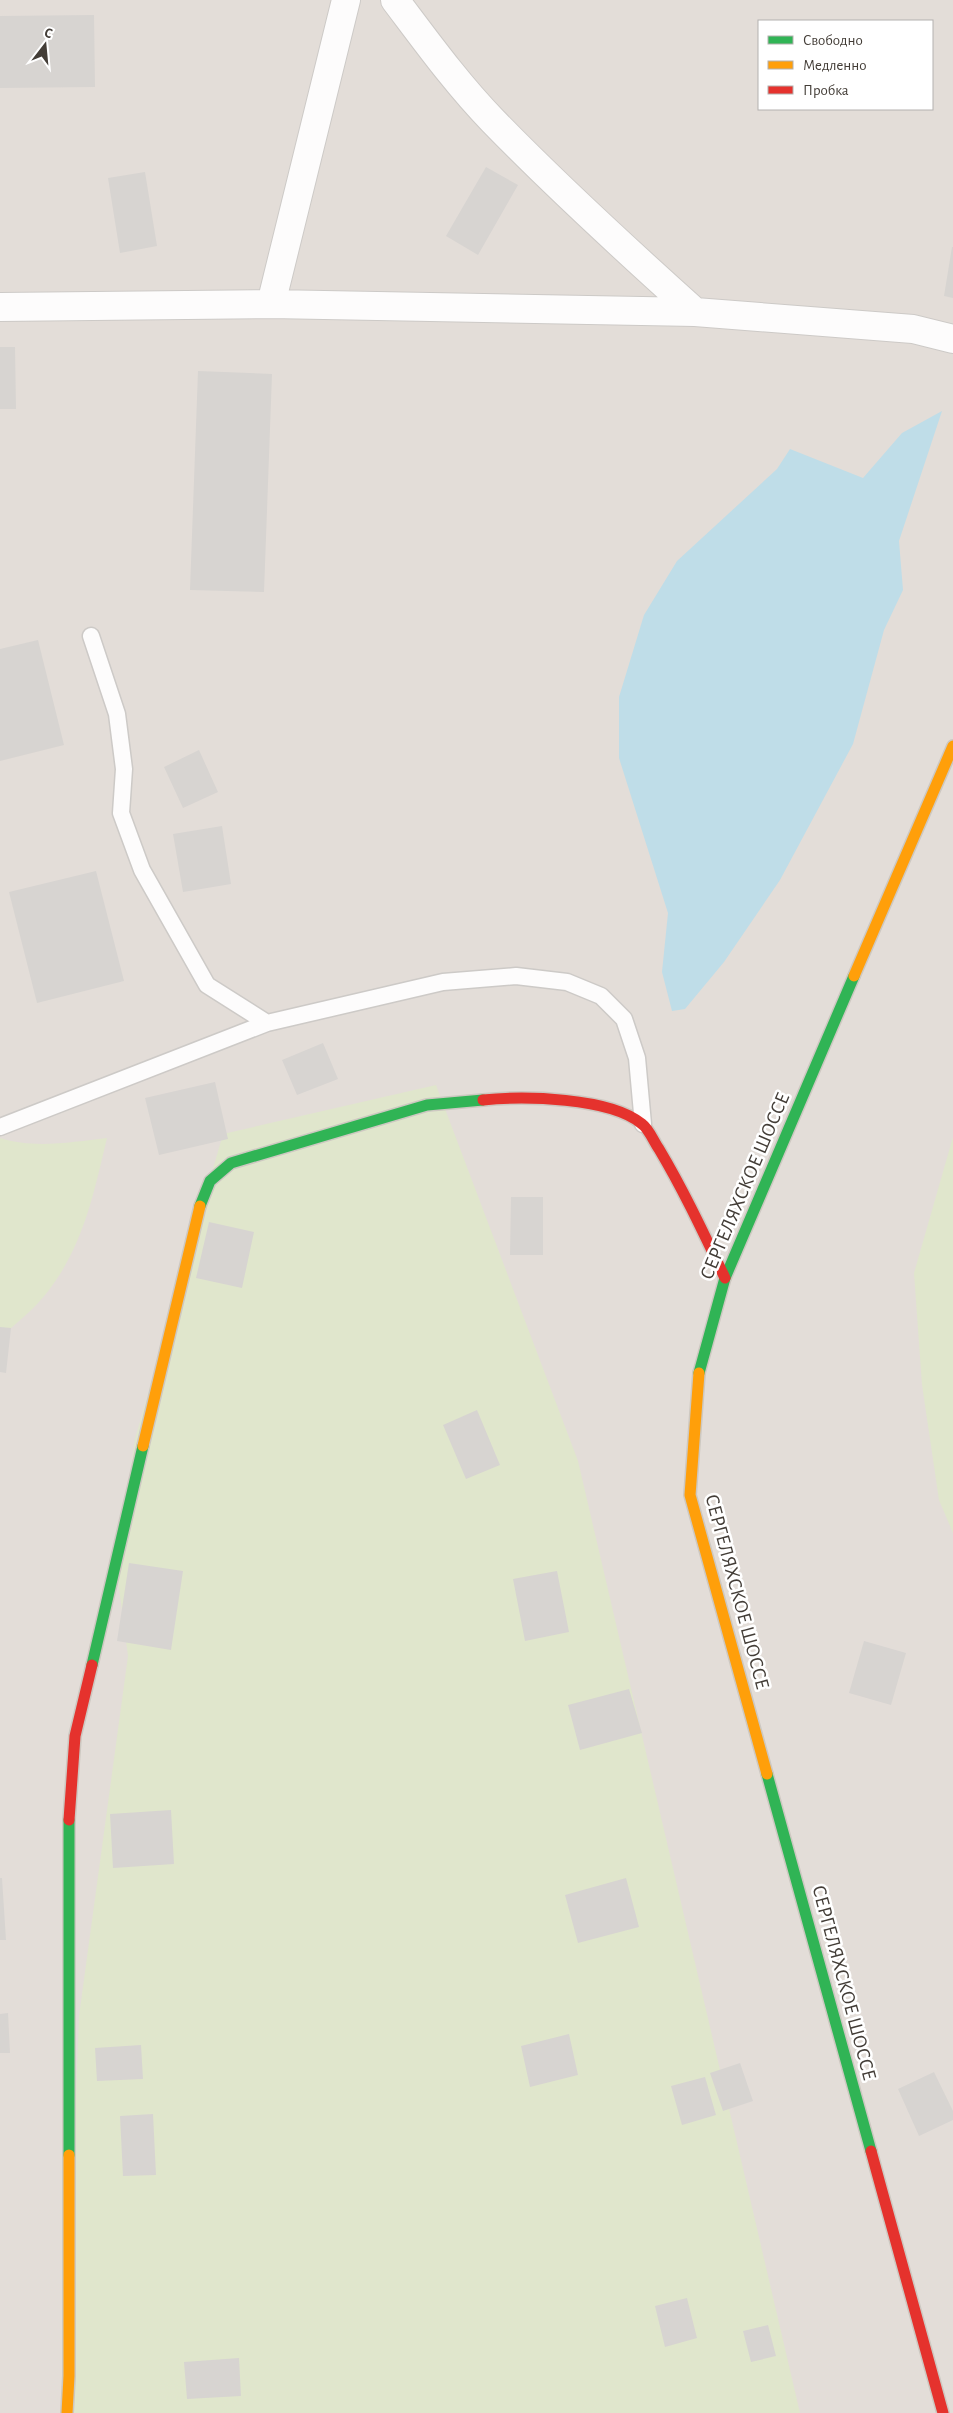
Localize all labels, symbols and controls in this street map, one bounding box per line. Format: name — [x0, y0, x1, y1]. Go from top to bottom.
north arrow — [20, 20, 70, 70]
legend — [758, 20, 933, 110]
text: С — [43, 26, 54, 41]
text: Свободно — [803, 33, 863, 48]
text: Медленно — [803, 58, 867, 73]
text: Пробка — [803, 83, 849, 98]
street label: СЕРГЕЛЯХСКОЕ ШОССЕ — [696, 1089, 794, 1283]
street label: СЕРГЕЛЯХСКОЕ ШОССЕ — [701, 1492, 773, 1692]
street label: СЕРГЕЛЯХСКОЕ ШОССЕ — [808, 1883, 880, 2083]

